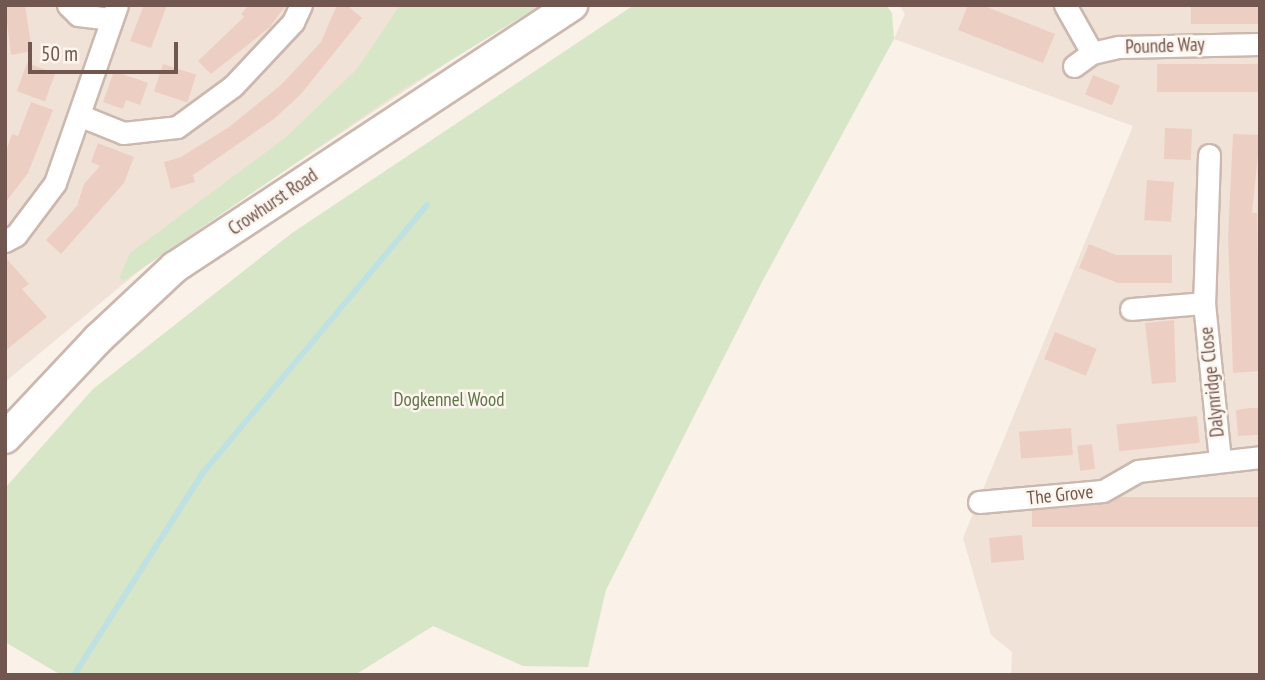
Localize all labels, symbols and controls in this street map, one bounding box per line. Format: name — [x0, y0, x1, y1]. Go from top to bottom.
scale bar — [32, 28, 182, 72]
street label: Pounde Way — [1125, 33, 1205, 59]
text: 50 m — [41, 40, 78, 67]
street label: Crowhurst Road — [224, 164, 322, 240]
street label: Dalynridge Close — [1195, 326, 1229, 438]
park label: Dogkennel Wood — [393, 389, 505, 411]
street label: The Grove — [1026, 480, 1094, 510]

